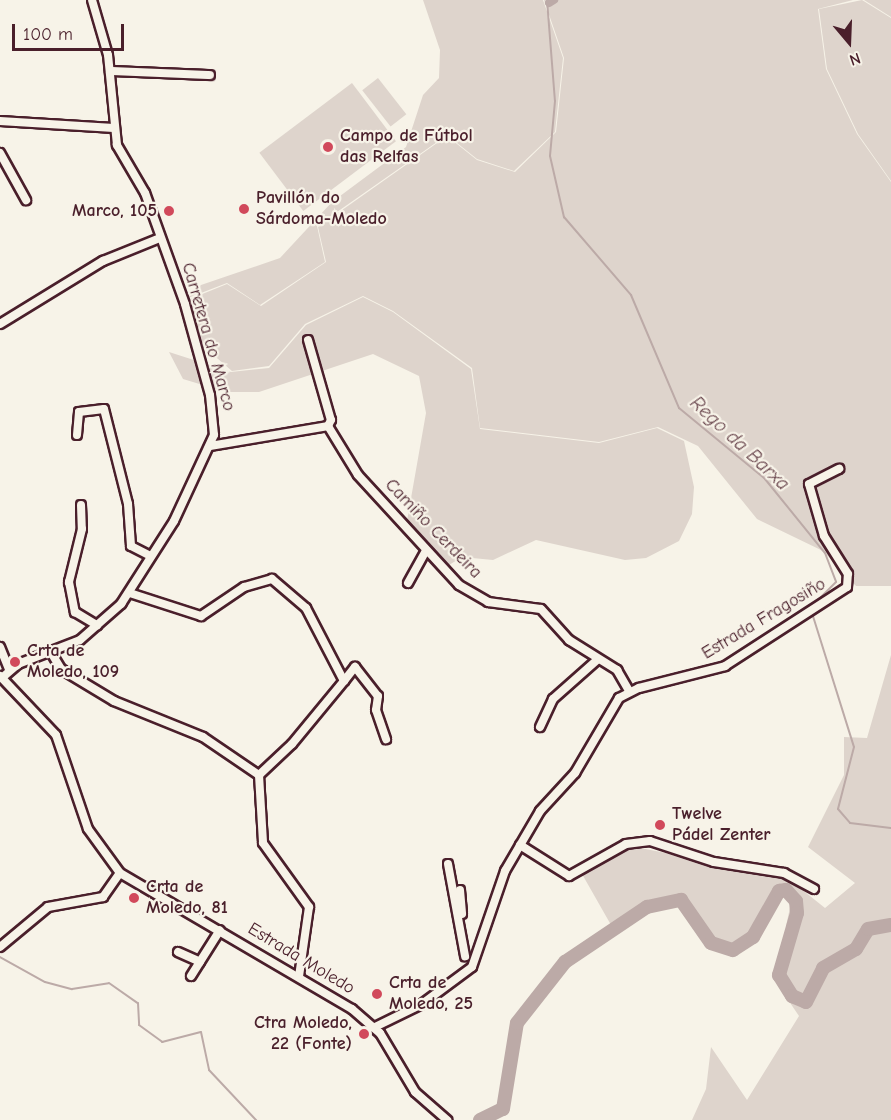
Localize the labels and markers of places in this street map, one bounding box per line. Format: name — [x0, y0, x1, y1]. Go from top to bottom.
place label: Campo de Fútbol das Relfas — [340, 126, 473, 168]
marker: Campo de Fútbol das Relfas — [321, 140, 335, 154]
place label: Pavillón do Sárdoma-Moledo — [256, 188, 387, 230]
place label: Marco, 105 — [72, 200, 157, 222]
marker: Pavillón do Sárdoma-Moledo — [237, 202, 251, 216]
marker: Marco, 105 — [162, 204, 176, 218]
place label: Crta de Moledo, 109 — [27, 641, 119, 684]
marker: Crta de Moledo, 109 — [8, 655, 22, 669]
place label: Twelve Pádel Zenter — [672, 804, 771, 846]
marker: Twelve Pádel Zenter — [653, 818, 667, 832]
place label: Crta de Moledo, 81 — [146, 877, 228, 920]
marker: Crta de Moledo, 81 — [127, 891, 141, 905]
place label: Crta de Moledo, 25 — [389, 973, 473, 1016]
marker: Crta de Moledo, 25 — [370, 987, 384, 1001]
place label: Ctra Moledo, 22 (Fonte) — [254, 1013, 352, 1056]
marker: Ctra Moledo, 22 (Fonte) — [357, 1027, 371, 1041]

